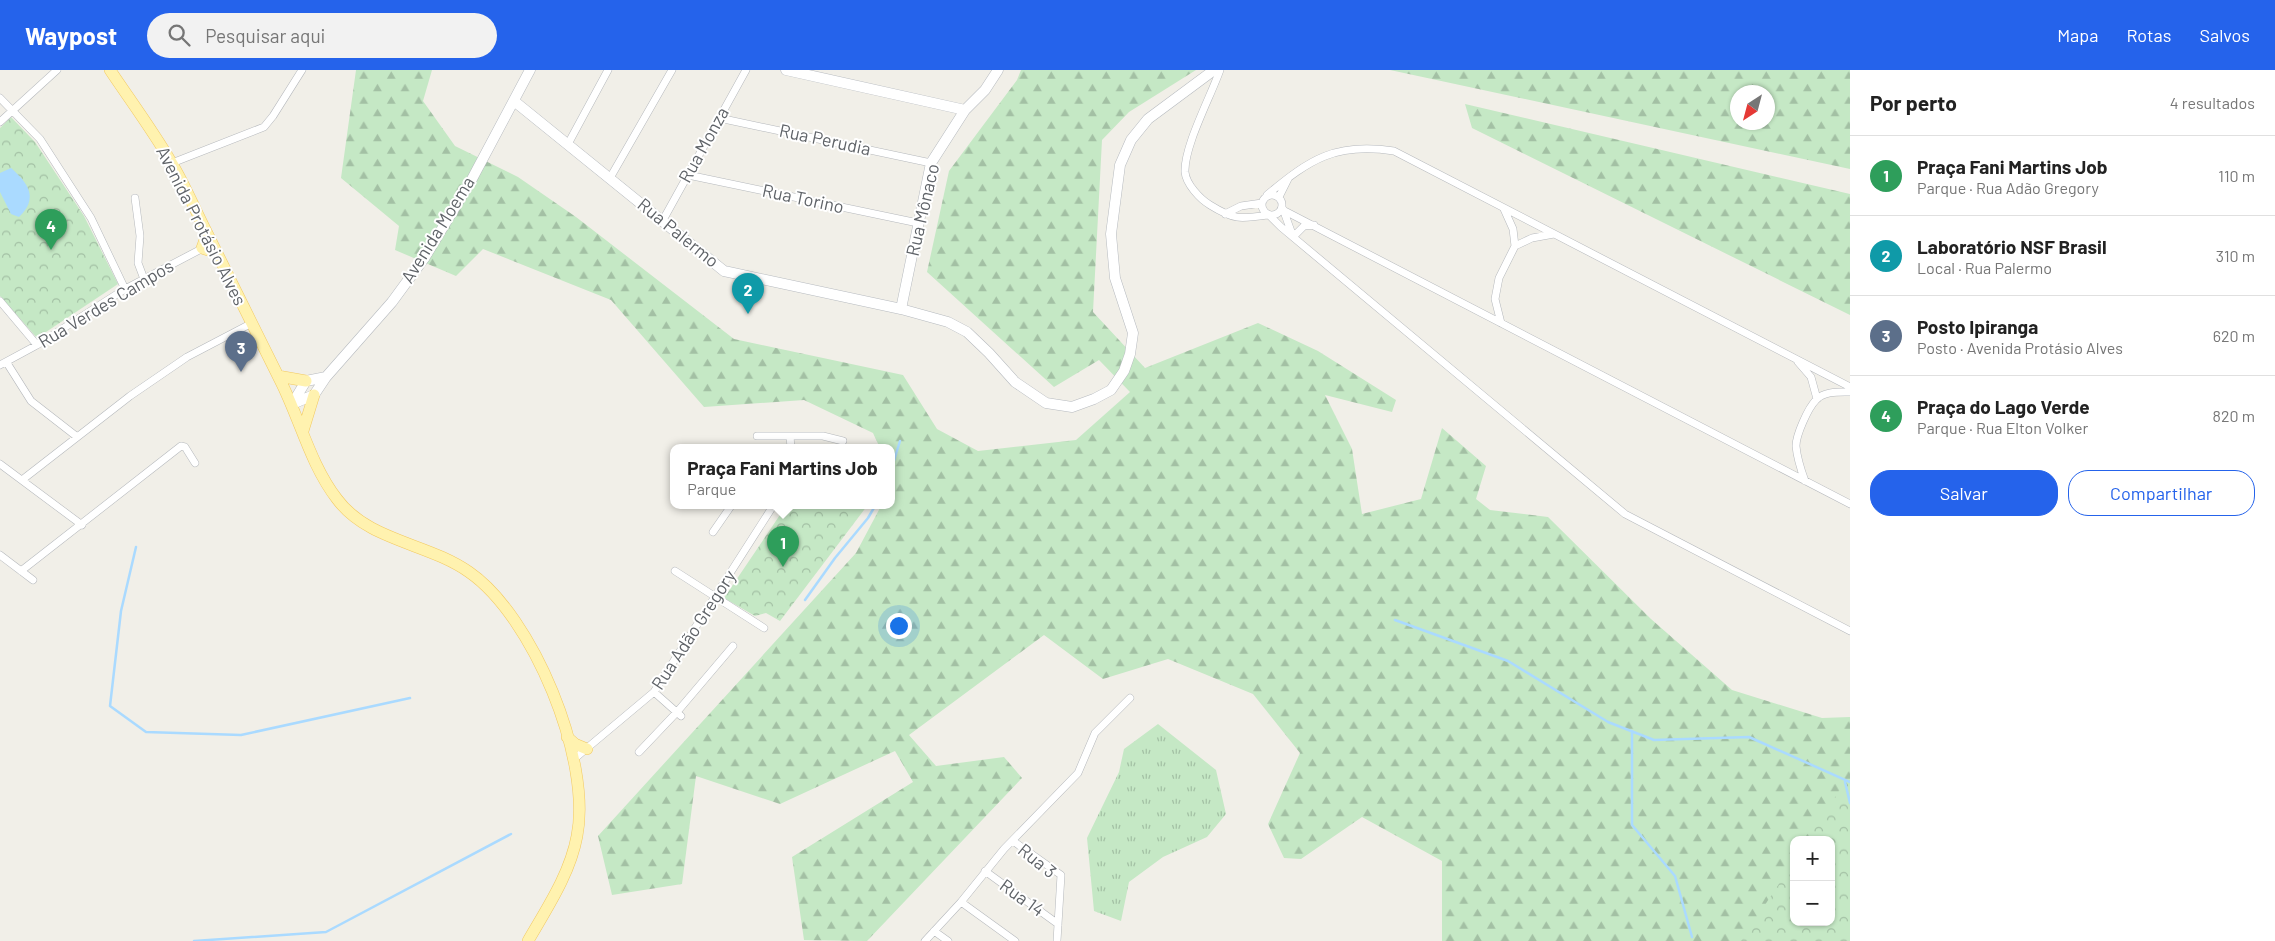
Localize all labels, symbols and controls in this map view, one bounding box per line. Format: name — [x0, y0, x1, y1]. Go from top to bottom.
search box — [147, 13, 497, 58]
text: Waypost — [25, 21, 117, 50]
icon: search — [165, 21, 193, 49]
text: Pesquisar aqui — [205, 24, 325, 47]
text: Mapa — [2057, 24, 2098, 46]
text: Rotas — [2126, 24, 2171, 46]
text: Salvos — [2199, 24, 2250, 46]
north arrow — [1730, 85, 1775, 130]
text: Por perto — [1870, 90, 1957, 115]
text: 4 resultados — [2170, 93, 2255, 112]
street label: Rua Monza — [673, 103, 733, 186]
street label: Rua Perudia — [777, 119, 873, 159]
street label: Avenida Protásio Alves — [152, 142, 252, 309]
text: Praça Fani Martins Job — [1917, 155, 2108, 178]
street label: Rua Mônaco — [901, 162, 943, 258]
text: 1 — [1883, 166, 1889, 185]
text: 110 m — [2218, 166, 2255, 185]
street label: Avenida Moema — [396, 172, 479, 287]
text: Parque · Rua Adão Gregory — [1917, 178, 2099, 197]
street label: Rua Torino — [760, 179, 846, 217]
street label: Rua Palermo — [634, 193, 724, 272]
pin: 4 — [35, 209, 67, 250]
text: Laboratório NSF Brasil — [1917, 235, 2107, 258]
text: 2 — [1882, 246, 1890, 265]
text: 310 m — [2216, 246, 2255, 265]
street label: Rua Verdes Campos — [34, 254, 177, 352]
text: Local · Rua Palermo — [1917, 258, 2052, 277]
pin: 2 — [732, 273, 764, 314]
text: Posto Ipiranga — [1917, 315, 2038, 338]
text: 3 — [1882, 326, 1890, 345]
text: 620 m — [2213, 326, 2255, 345]
pin: 3 — [225, 331, 257, 372]
text: Posto · Avenida Protásio Alves — [1917, 338, 2123, 357]
text: Praça do Lago Verde — [1917, 395, 2090, 418]
text: 4 — [1881, 406, 1891, 425]
text: 820 m — [2213, 406, 2255, 425]
text: Parque · Rua Elton Volker — [1917, 418, 2088, 437]
popup — [670, 444, 895, 509]
text: Praça Fani Martins Job — [687, 456, 878, 479]
button: Salvar — [1870, 470, 2058, 516]
button: Compartilhar — [2068, 470, 2255, 516]
text: Parque — [687, 479, 736, 498]
pin: 1 — [767, 526, 799, 567]
street label: Rua Adão Gregory — [646, 565, 740, 693]
your location — [886, 613, 912, 639]
map controls — [1790, 836, 1835, 926]
button: + — [1790, 836, 1835, 881]
street label: Rua 3 — [1014, 838, 1061, 882]
street label: Rua 14 — [996, 874, 1049, 921]
button: − — [1790, 881, 1835, 926]

